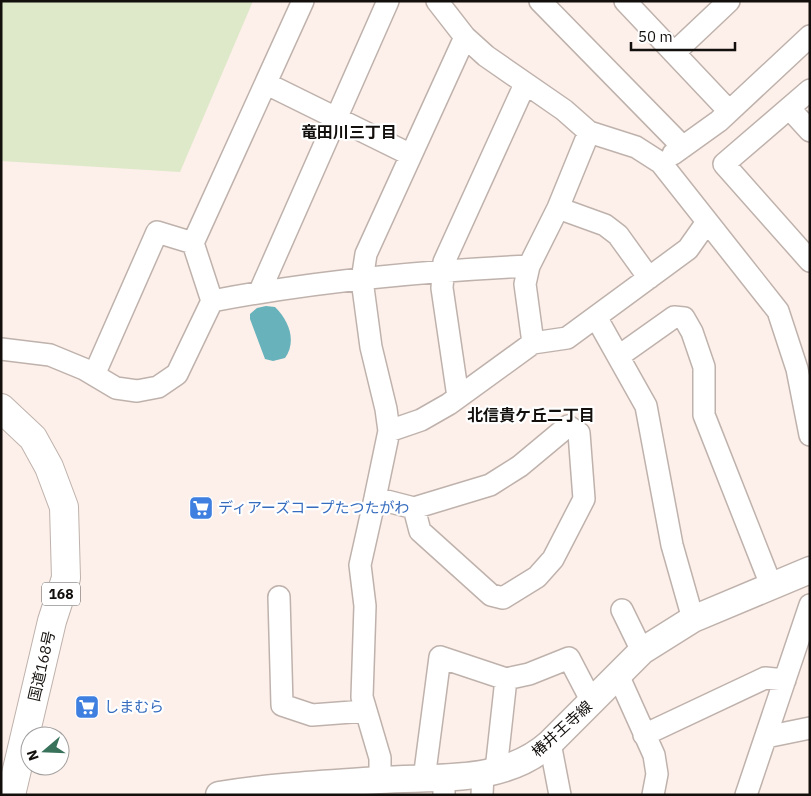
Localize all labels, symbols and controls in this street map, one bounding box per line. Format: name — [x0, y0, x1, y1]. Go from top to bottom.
scale bar — [631, 20, 735, 52]
text: 50 m — [638, 27, 673, 46]
district label: 竜田川三丁目 — [301, 122, 397, 142]
district label: 北信貴ケ丘二丁目 — [467, 405, 595, 425]
supermarket icon: ディアーズコープたつたがわ — [188, 495, 214, 521]
place label: ディアーズコープたつたがわ — [218, 498, 409, 517]
road number: 168 — [42, 582, 80, 606]
street label: 国道168号 — [24, 629, 59, 703]
supermarket icon: しまむら — [74, 694, 100, 720]
street label: 椿井王寺線 — [527, 696, 596, 761]
place label: しまむら — [104, 697, 164, 716]
north arrow — [20, 726, 70, 776]
text: N — [23, 748, 43, 763]

